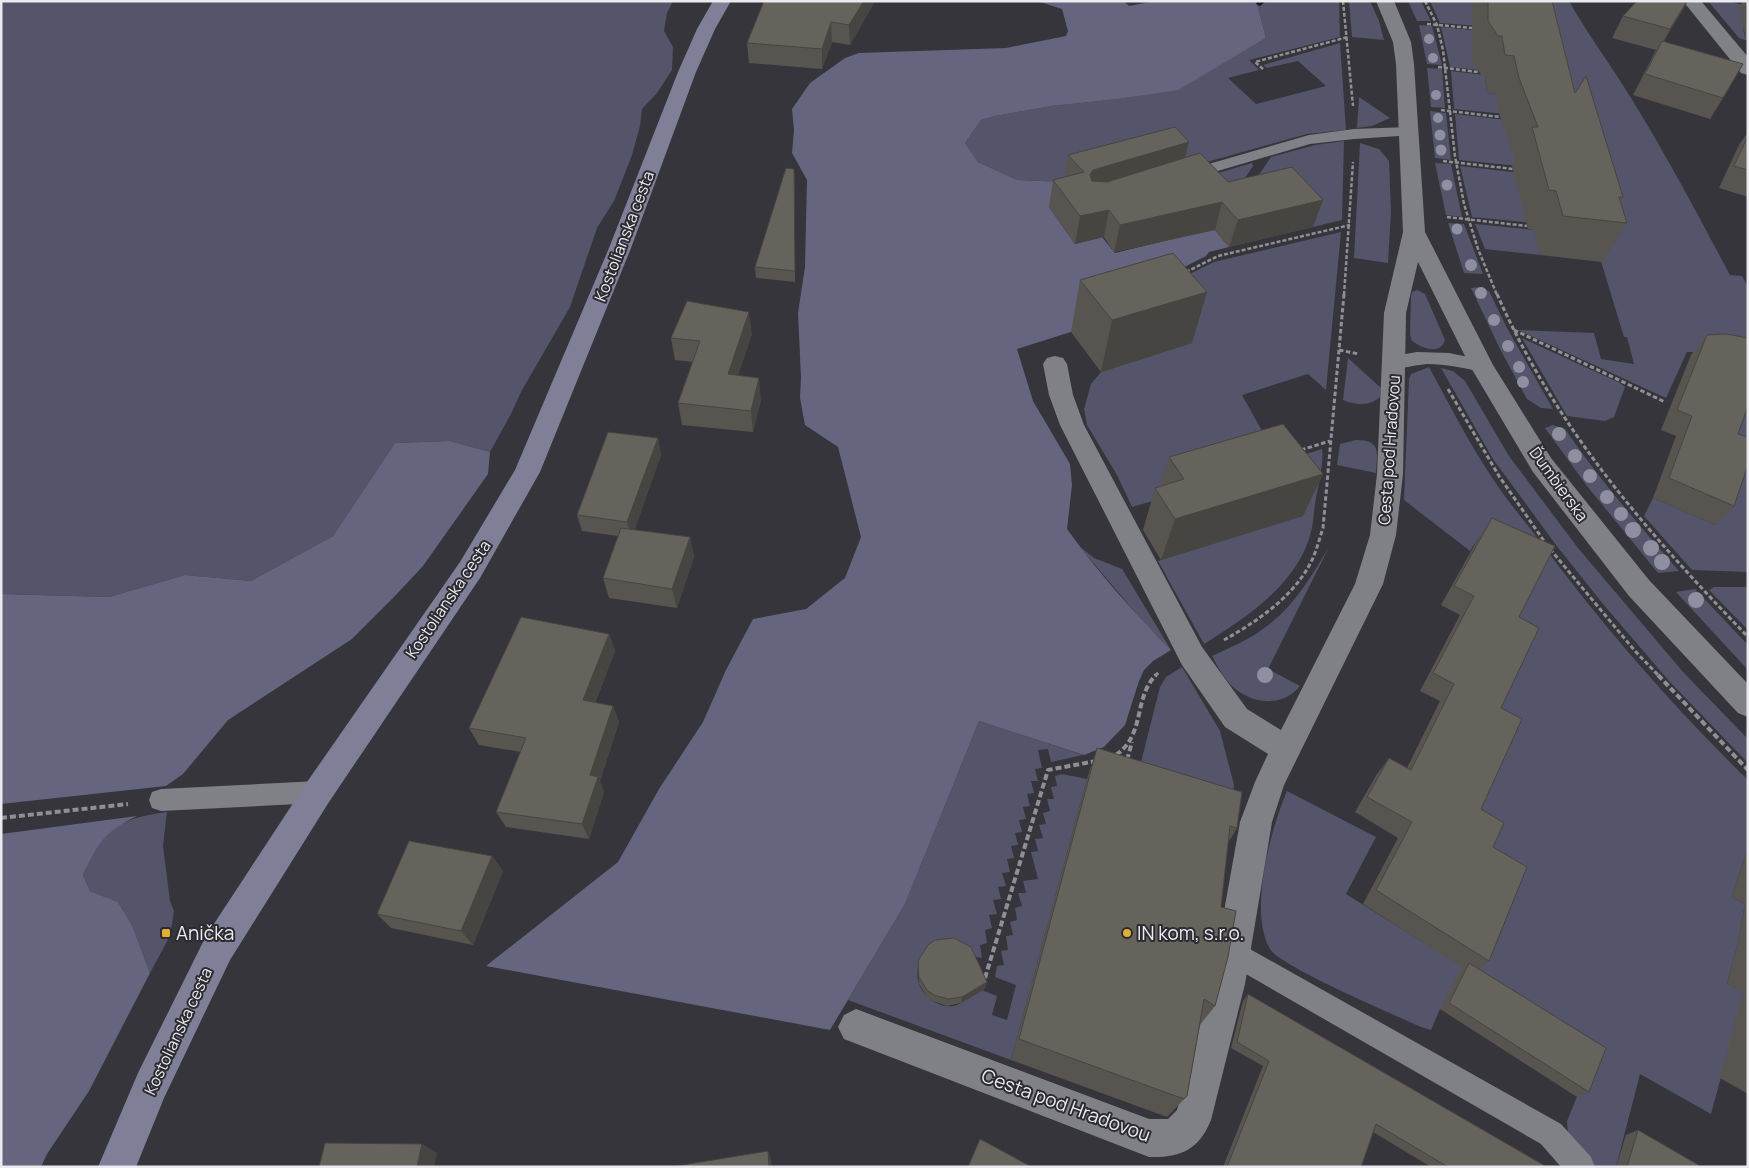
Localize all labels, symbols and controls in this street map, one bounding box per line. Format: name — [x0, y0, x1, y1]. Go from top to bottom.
street label: Kostolianska cesta — [589, 168, 659, 304]
street label: Cesta pod Hradovou — [1373, 374, 1405, 526]
street label: Ďumbierska — [1525, 442, 1593, 526]
street label: Kostolianska cesta — [400, 536, 496, 662]
place label: Anička — [176, 920, 234, 946]
place label: IN kom, s.r.o. — [1137, 920, 1244, 946]
marker: Anička — [160, 927, 172, 939]
marker: IN kom, s.r.o. — [1121, 927, 1133, 939]
street label: Kostolianska cesta — [139, 964, 217, 1098]
street label: Cesta pod Hradovou — [978, 1062, 1154, 1148]

